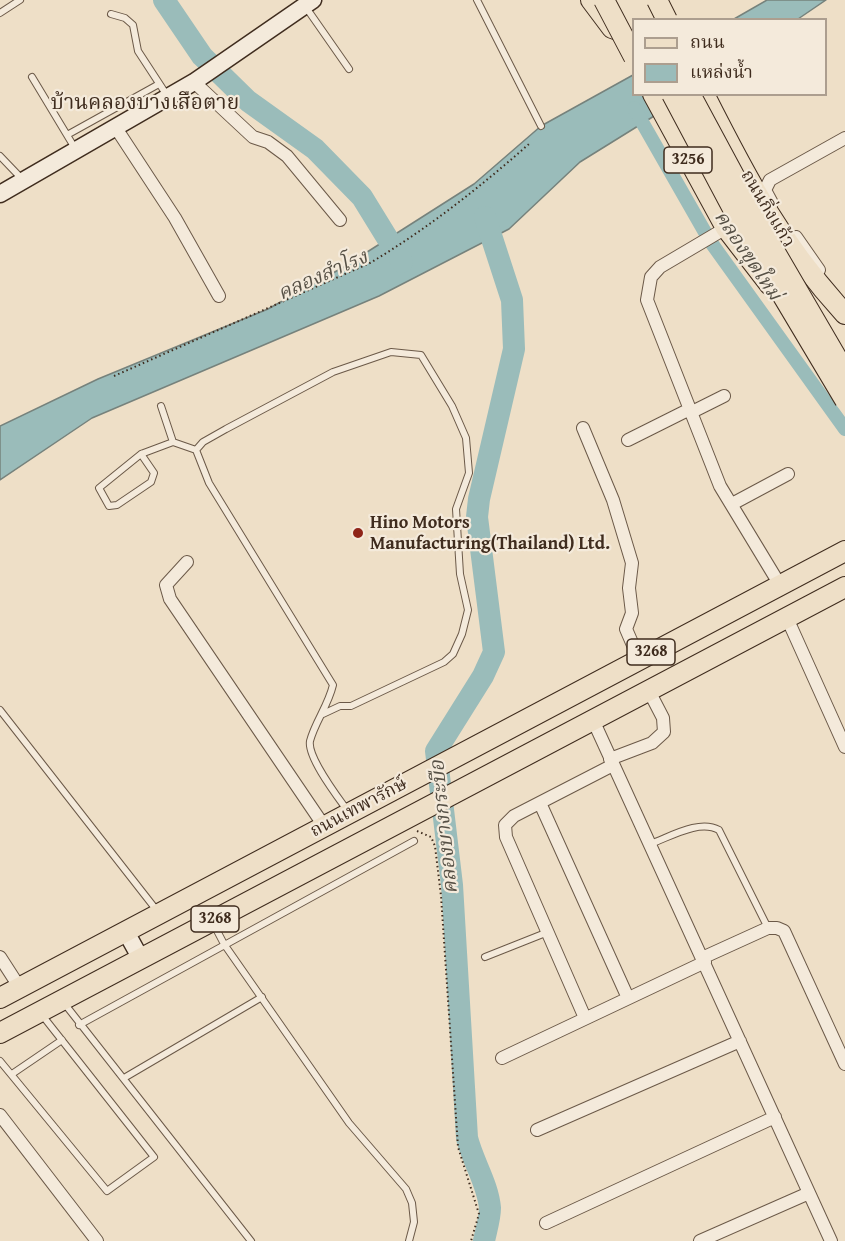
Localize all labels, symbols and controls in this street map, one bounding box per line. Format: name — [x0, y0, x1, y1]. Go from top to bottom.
legend — [632, 18, 827, 96]
text: ถนน — [690, 28, 725, 55]
text: แหล่งน้ำ — [690, 58, 753, 85]
district label: บ้านคลองบางเสือตาย — [51, 91, 239, 117]
road number: 3256 — [664, 147, 712, 173]
street label: ถนนกิ่งแก้ว — [735, 166, 799, 252]
water label: คลองขุดใหม่ — [708, 207, 786, 305]
water label: คลองสำโรง — [274, 246, 372, 306]
place label: Hino Motors Manufacturing(Thailand) Ltd. — [370, 512, 610, 554]
marker: Hino Motors Manufacturing(Thailand) Ltd. — [351, 526, 365, 540]
road number: 3268 — [627, 639, 675, 665]
water label: คลองบางกระบือ — [426, 759, 464, 895]
street label: ถนนเทพารักษ์ — [307, 773, 411, 843]
road number: 3268 — [191, 906, 239, 932]

